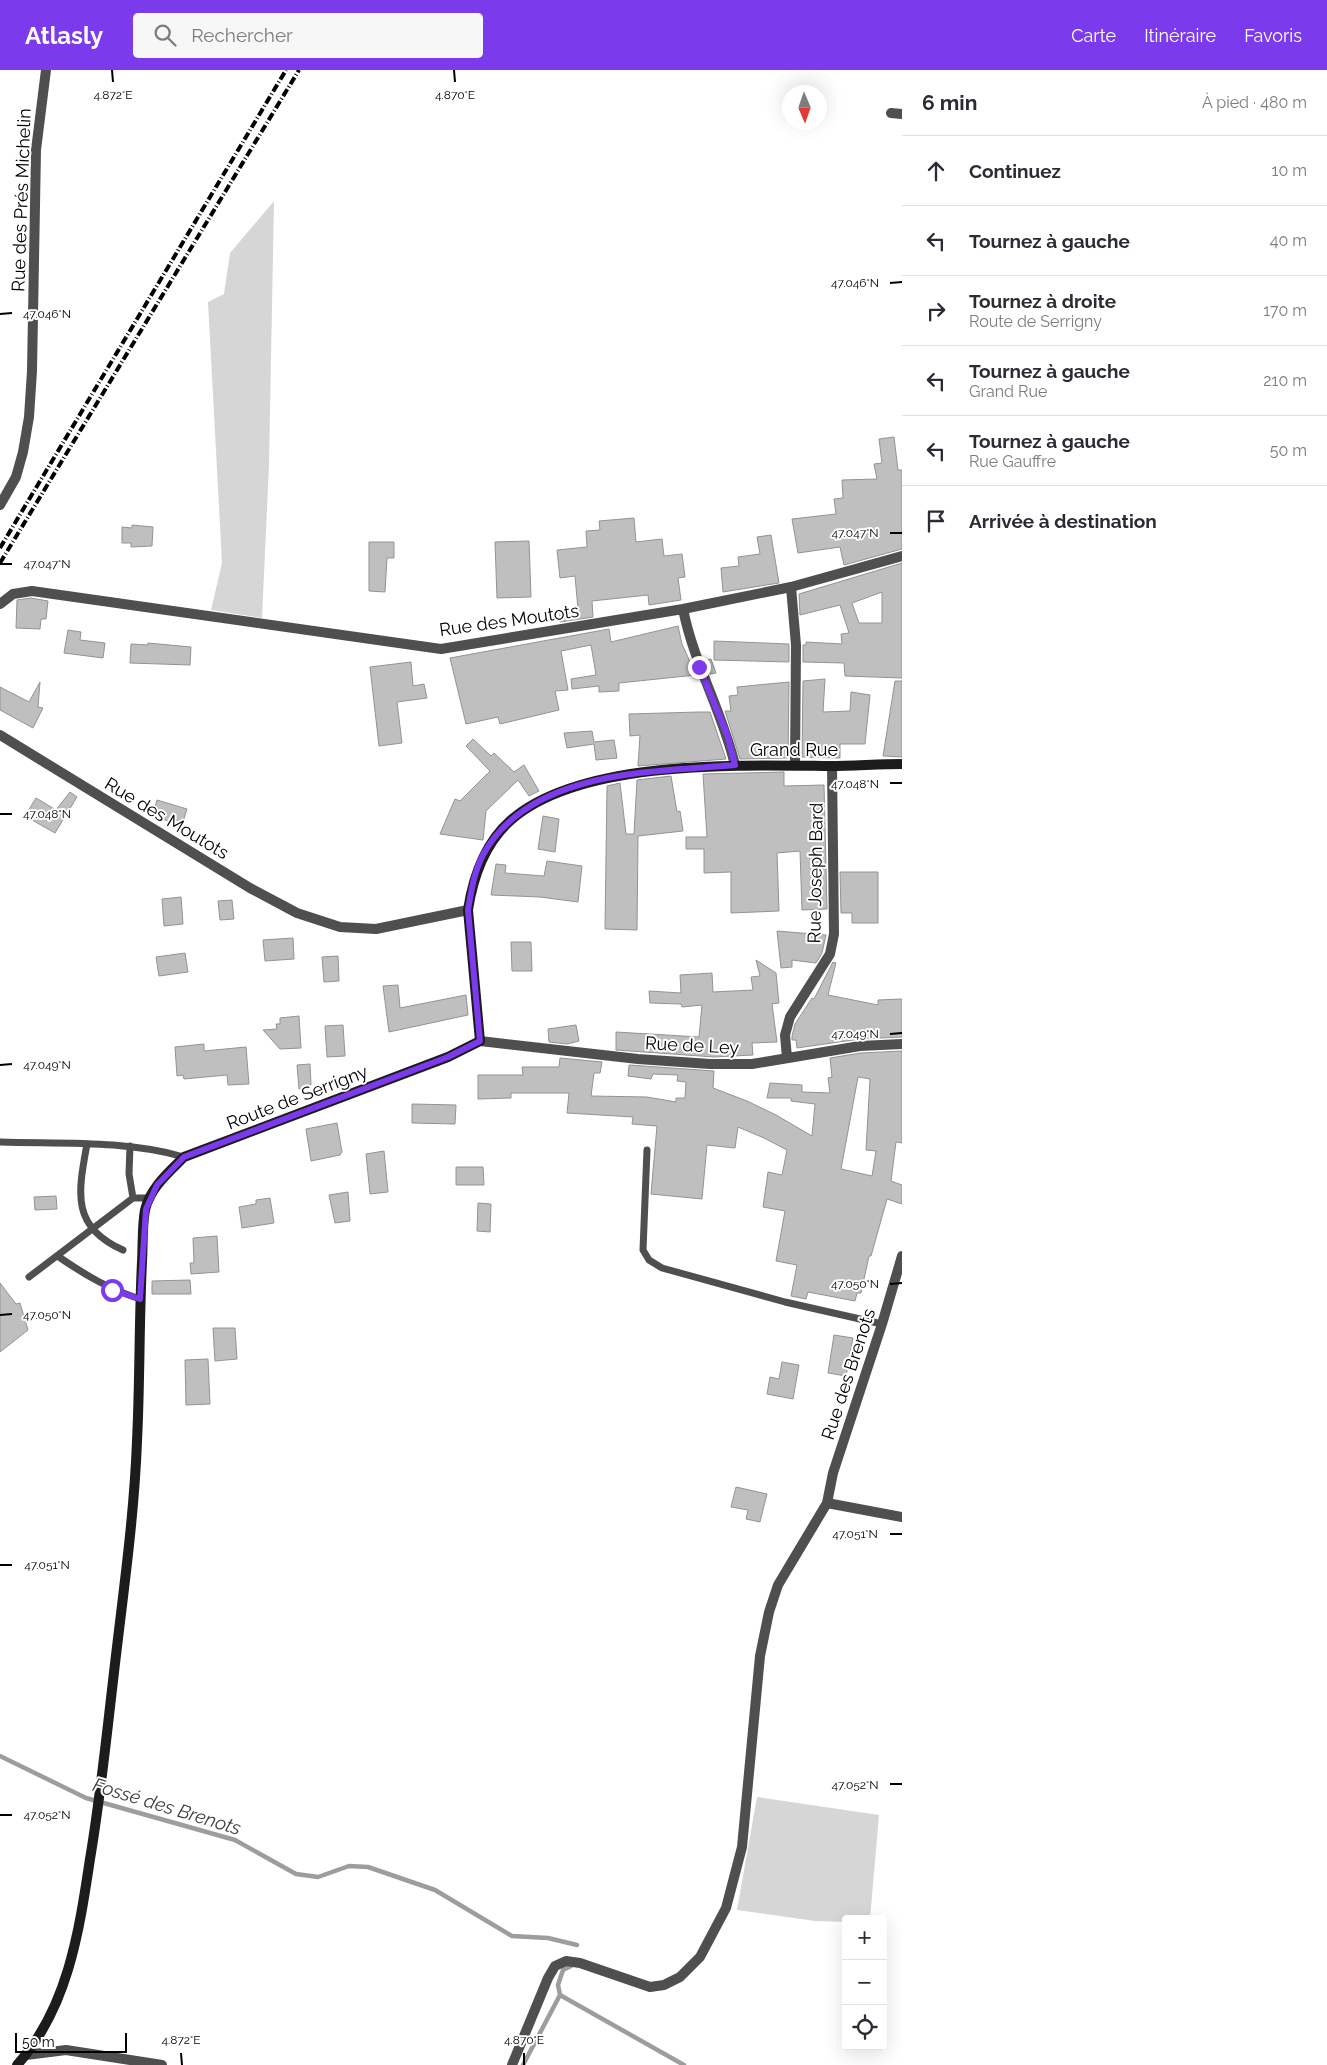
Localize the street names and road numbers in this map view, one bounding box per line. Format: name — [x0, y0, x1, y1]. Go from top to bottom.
street label: Rue des Prés Michelin — [7, 108, 35, 292]
street label: Rue des Moutots — [438, 600, 580, 640]
street label: Grand Rue — [750, 739, 838, 760]
street label: Rue des Moutots — [101, 773, 233, 863]
street label: Rue Joseph Bard — [803, 802, 827, 944]
street label: Rue de Ley — [644, 1032, 740, 1058]
street label: Route de Serrigny — [223, 1060, 371, 1134]
street label: Rue des Brenots — [817, 1305, 879, 1442]

